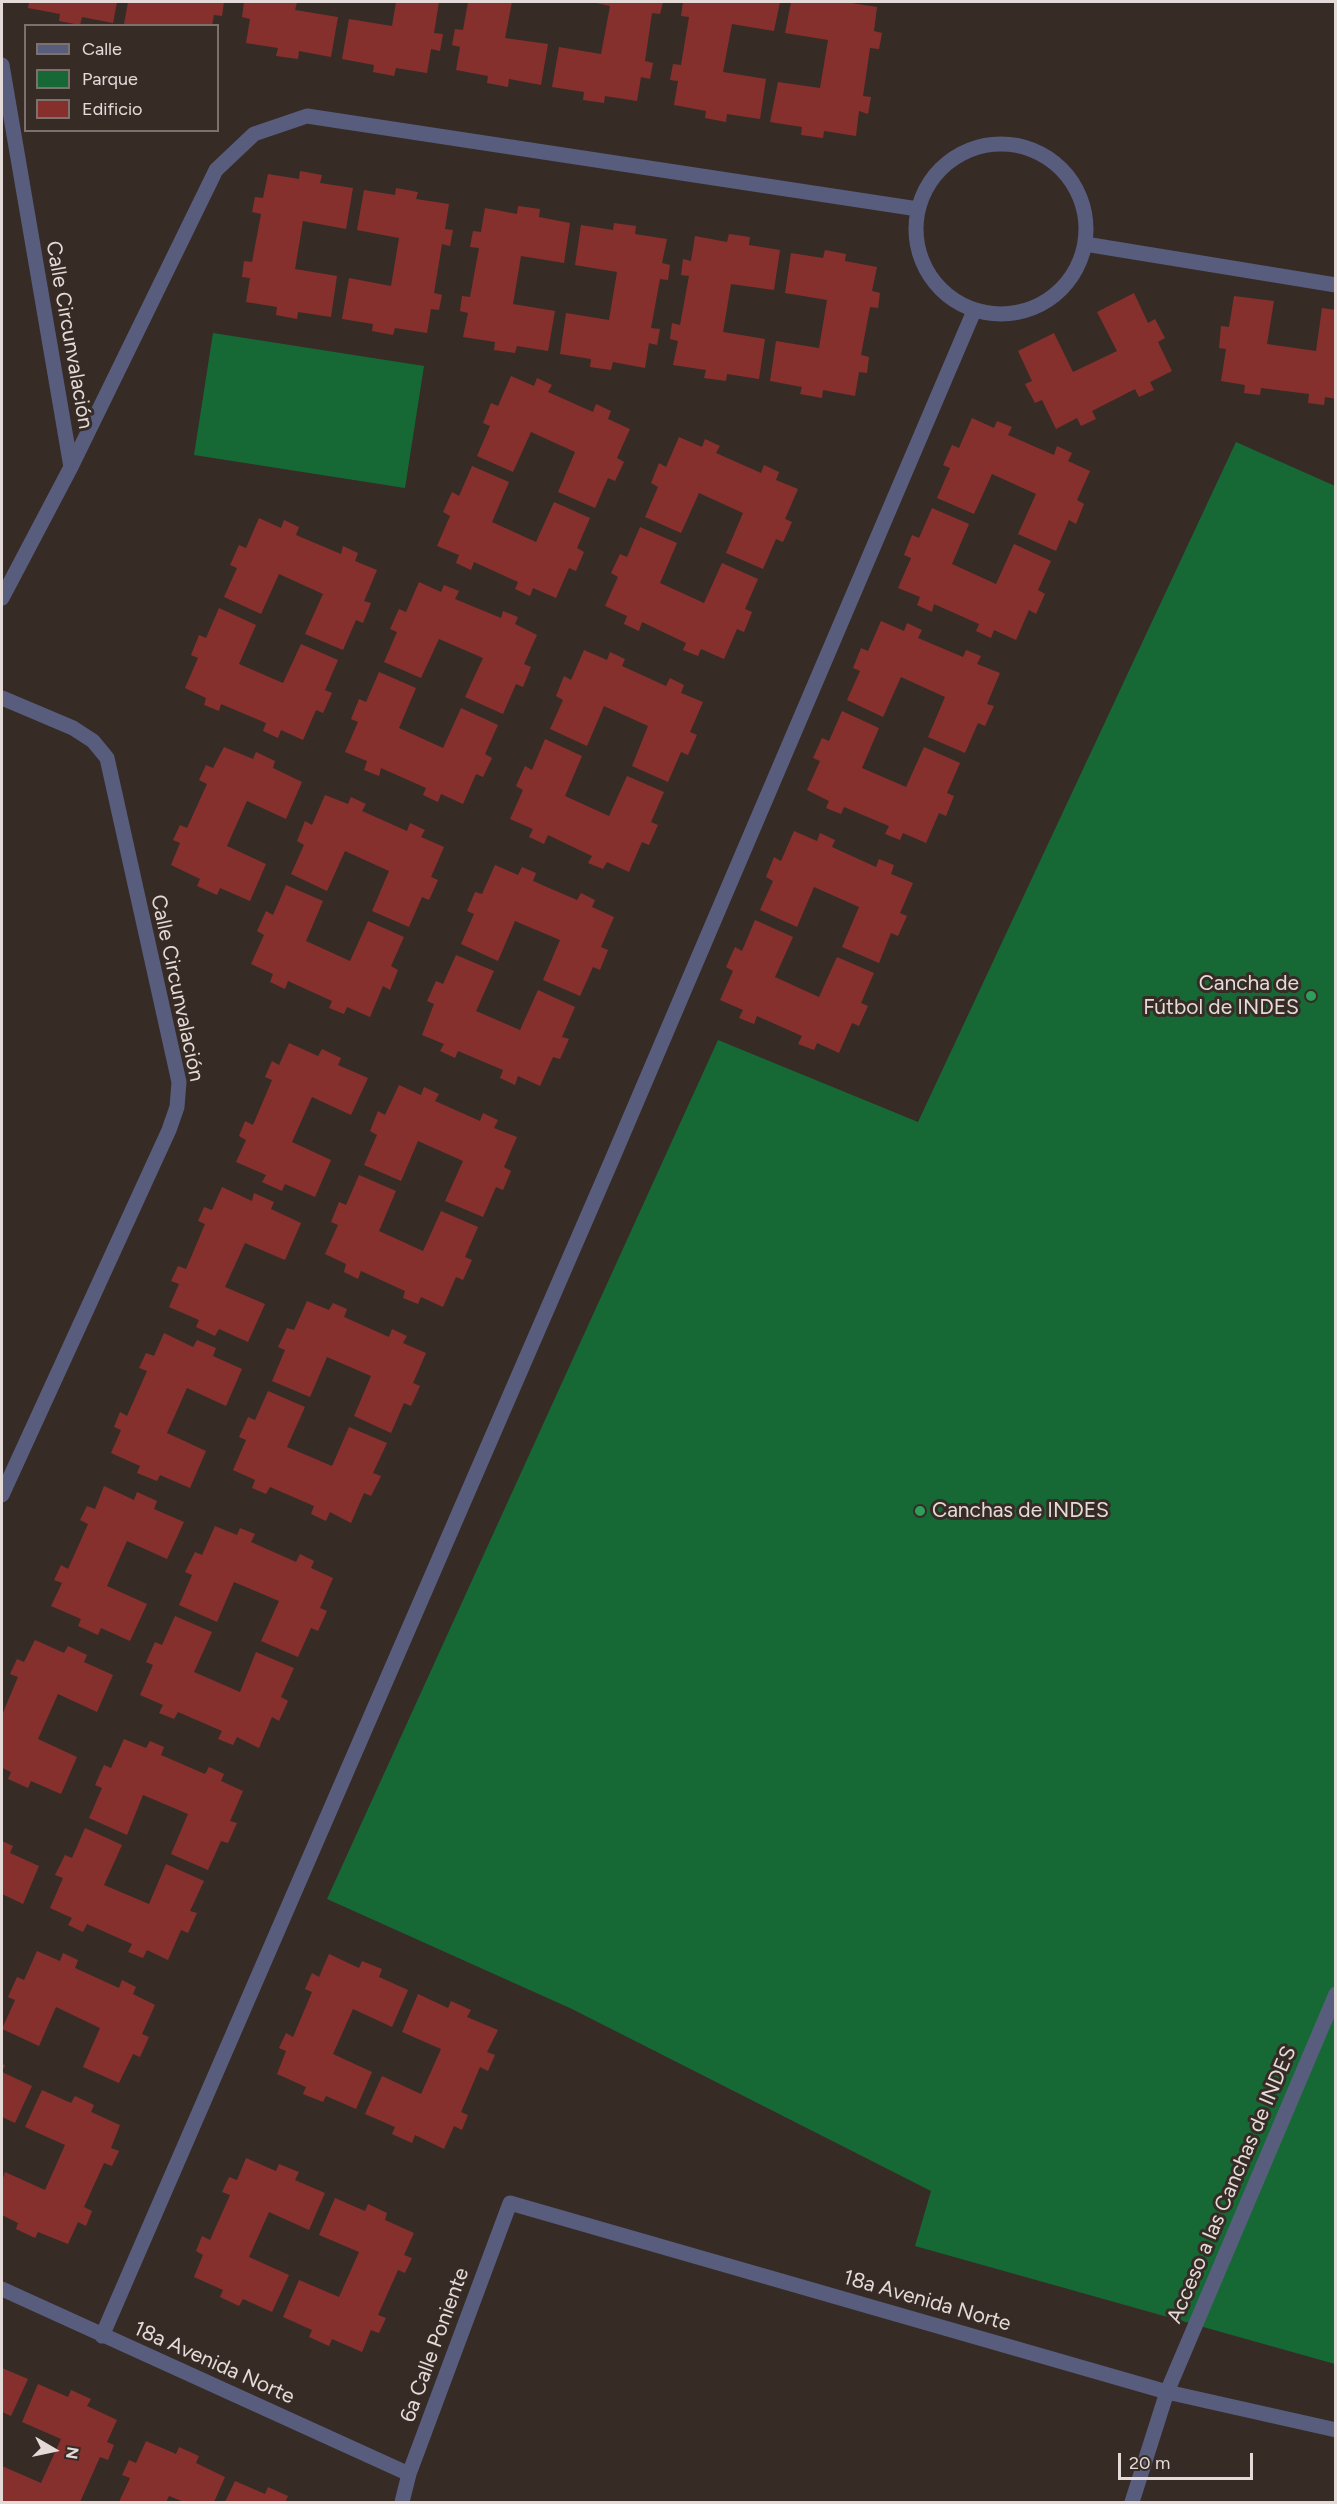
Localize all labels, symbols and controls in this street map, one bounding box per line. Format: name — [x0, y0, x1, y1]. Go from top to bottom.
legend — [24, 24, 219, 132]
text: Calle — [82, 38, 122, 60]
text: Parque — [82, 68, 138, 90]
text: Edificio — [82, 98, 143, 120]
street label: Calle Circunvalación — [40, 239, 98, 431]
street label: Calle Circunvalación — [145, 892, 209, 1084]
place label: Cancha de Fútbol de INDES — [1143, 971, 1299, 1021]
marker: Cancha de Fútbol de INDES — [1304, 989, 1318, 1003]
place label: Canchas de INDES — [932, 1498, 1109, 1524]
marker: Canchas de INDES — [913, 1504, 927, 1518]
street label: Acceso a las Canchas de INDES — [1162, 2043, 1302, 2327]
street label: 6a Calle Poniente — [395, 2264, 475, 2426]
street label: 18a Avenida Norte — [840, 2265, 1014, 2337]
street label: 18a Avenida Norte — [130, 2316, 298, 2410]
north arrow — [24, 2420, 84, 2480]
scale bar — [1121, 2441, 1256, 2479]
text: N — [62, 2445, 83, 2460]
text: 20 m — [1129, 2452, 1170, 2474]

